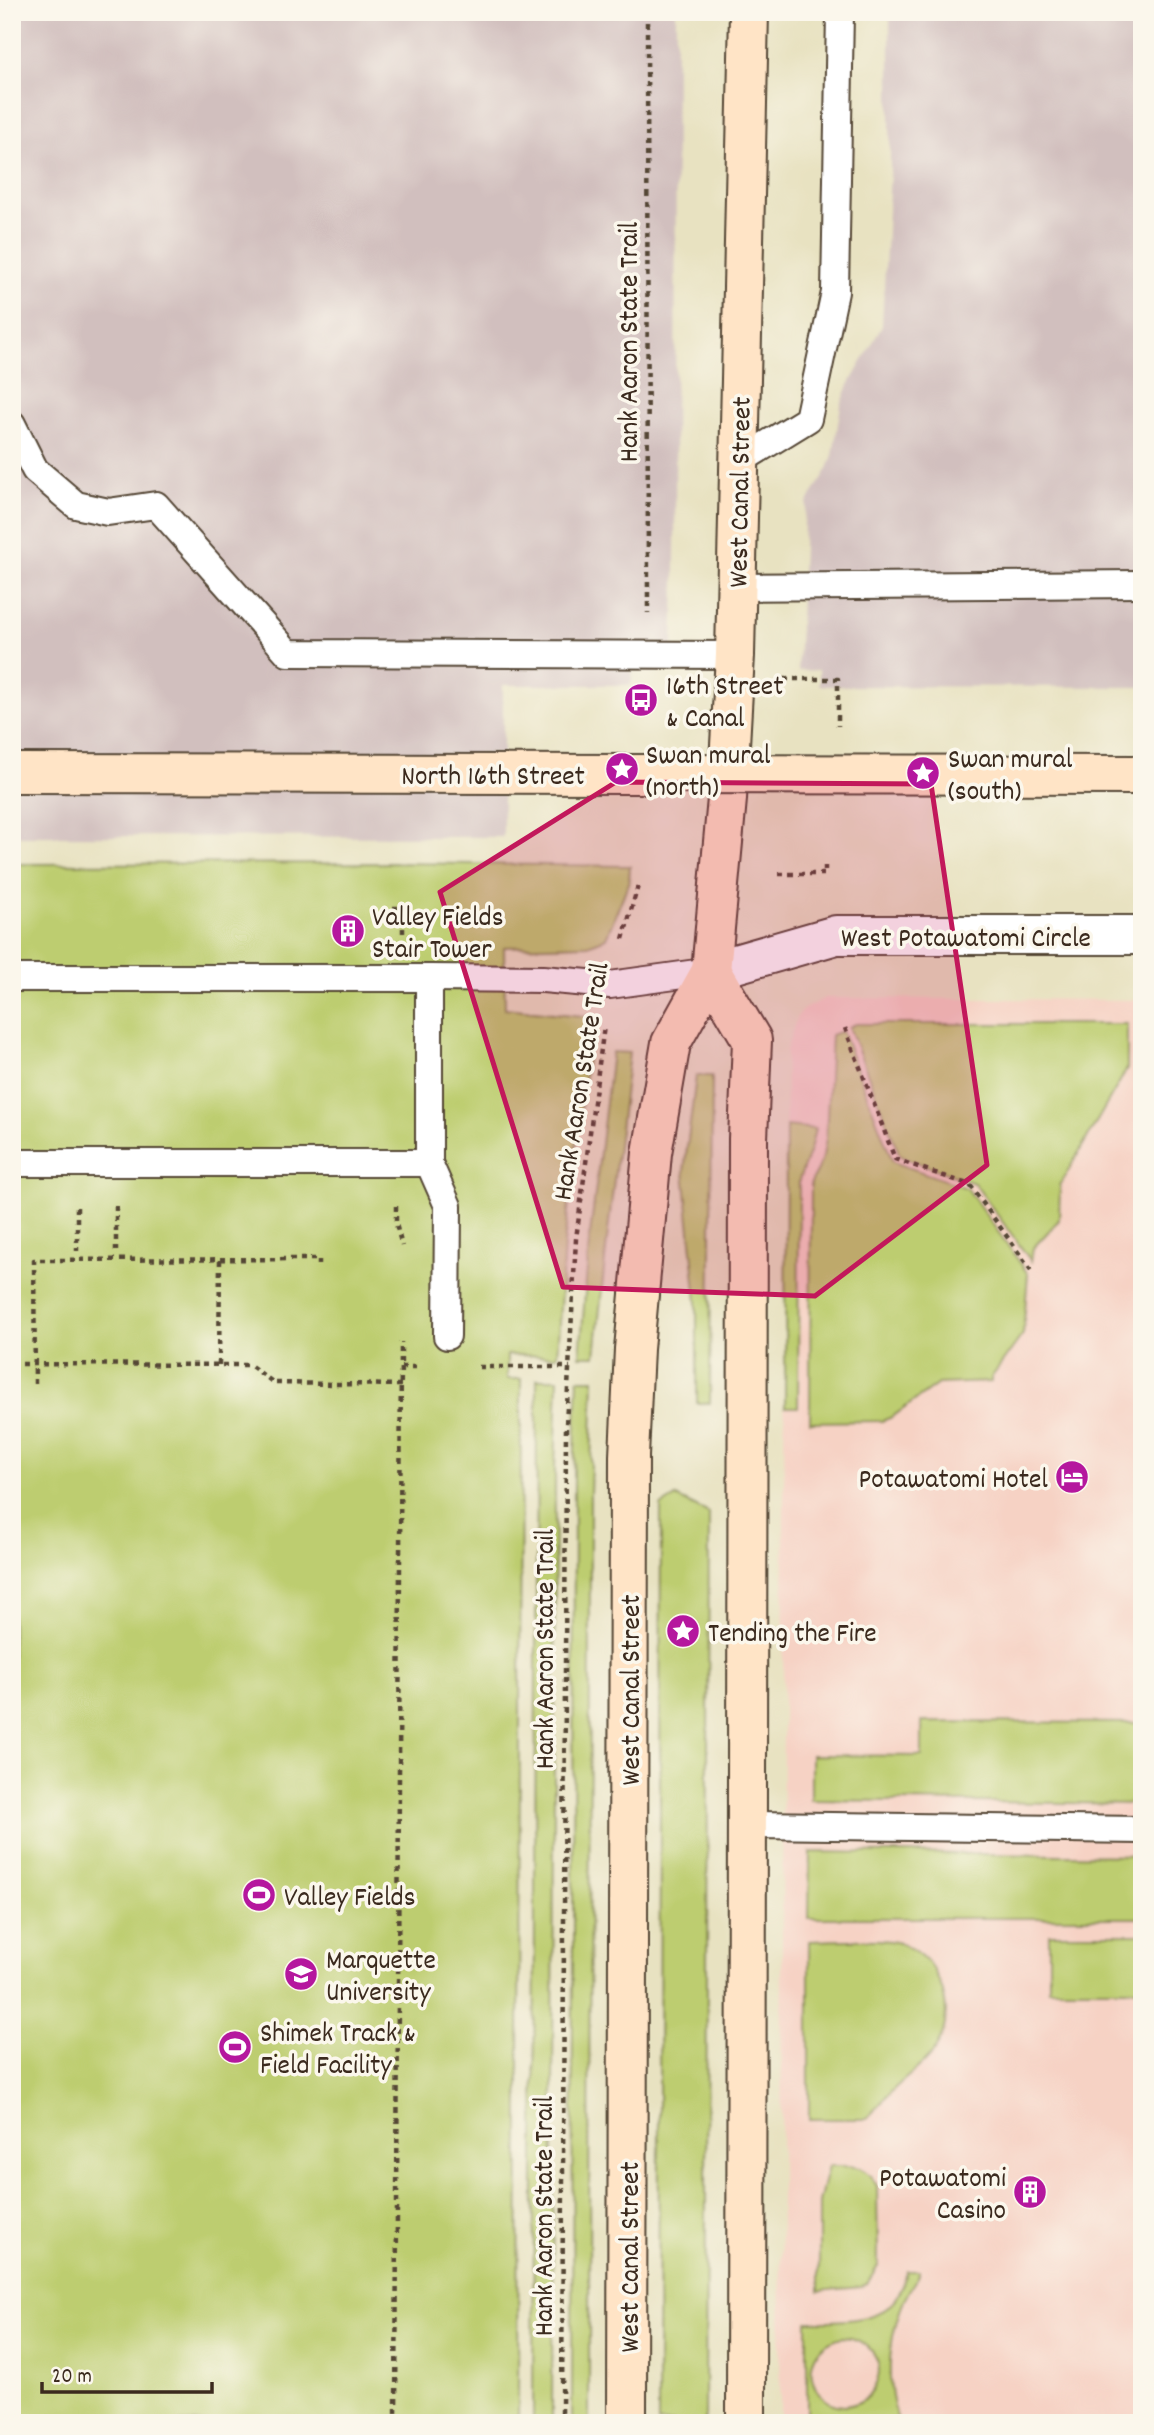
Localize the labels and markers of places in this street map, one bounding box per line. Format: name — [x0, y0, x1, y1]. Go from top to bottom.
place label: 16th Street & Canal — [666, 669, 783, 741]
bus stop icon: 16th Street & Canal — [622, 681, 660, 719]
place label: Swan mural (north) — [646, 738, 771, 810]
place label: Swan mural (south) — [948, 742, 1073, 814]
place icon: Swan mural (north) — [603, 750, 641, 788]
place icon: Swan mural (south) — [904, 754, 942, 792]
place label: Valley Fields Stair Tower — [372, 900, 504, 972]
building icon: Valley Fields Stair Tower — [329, 912, 367, 950]
hotel icon: Potawatomi Hotel — [1053, 1458, 1091, 1496]
place label: Potawatomi Hotel — [859, 1462, 1048, 1502]
place icon: Tending the Fire — [664, 1612, 702, 1650]
place label: Tending the Fire — [708, 1616, 877, 1656]
sports icon: Valley Fields — [240, 1876, 278, 1914]
place label: Valley Fields — [284, 1880, 416, 1920]
place label: Marquette University — [326, 1943, 436, 2015]
school or university icon: Marquette University — [282, 1955, 320, 1993]
place label: Shimek Track & Field Facility — [260, 2016, 416, 2088]
sports icon: Shimek Track & Field Facility — [216, 2028, 254, 2066]
place label: Potawatomi Casino — [879, 2161, 1006, 2233]
building icon: Potawatomi Casino — [1011, 2173, 1049, 2211]

